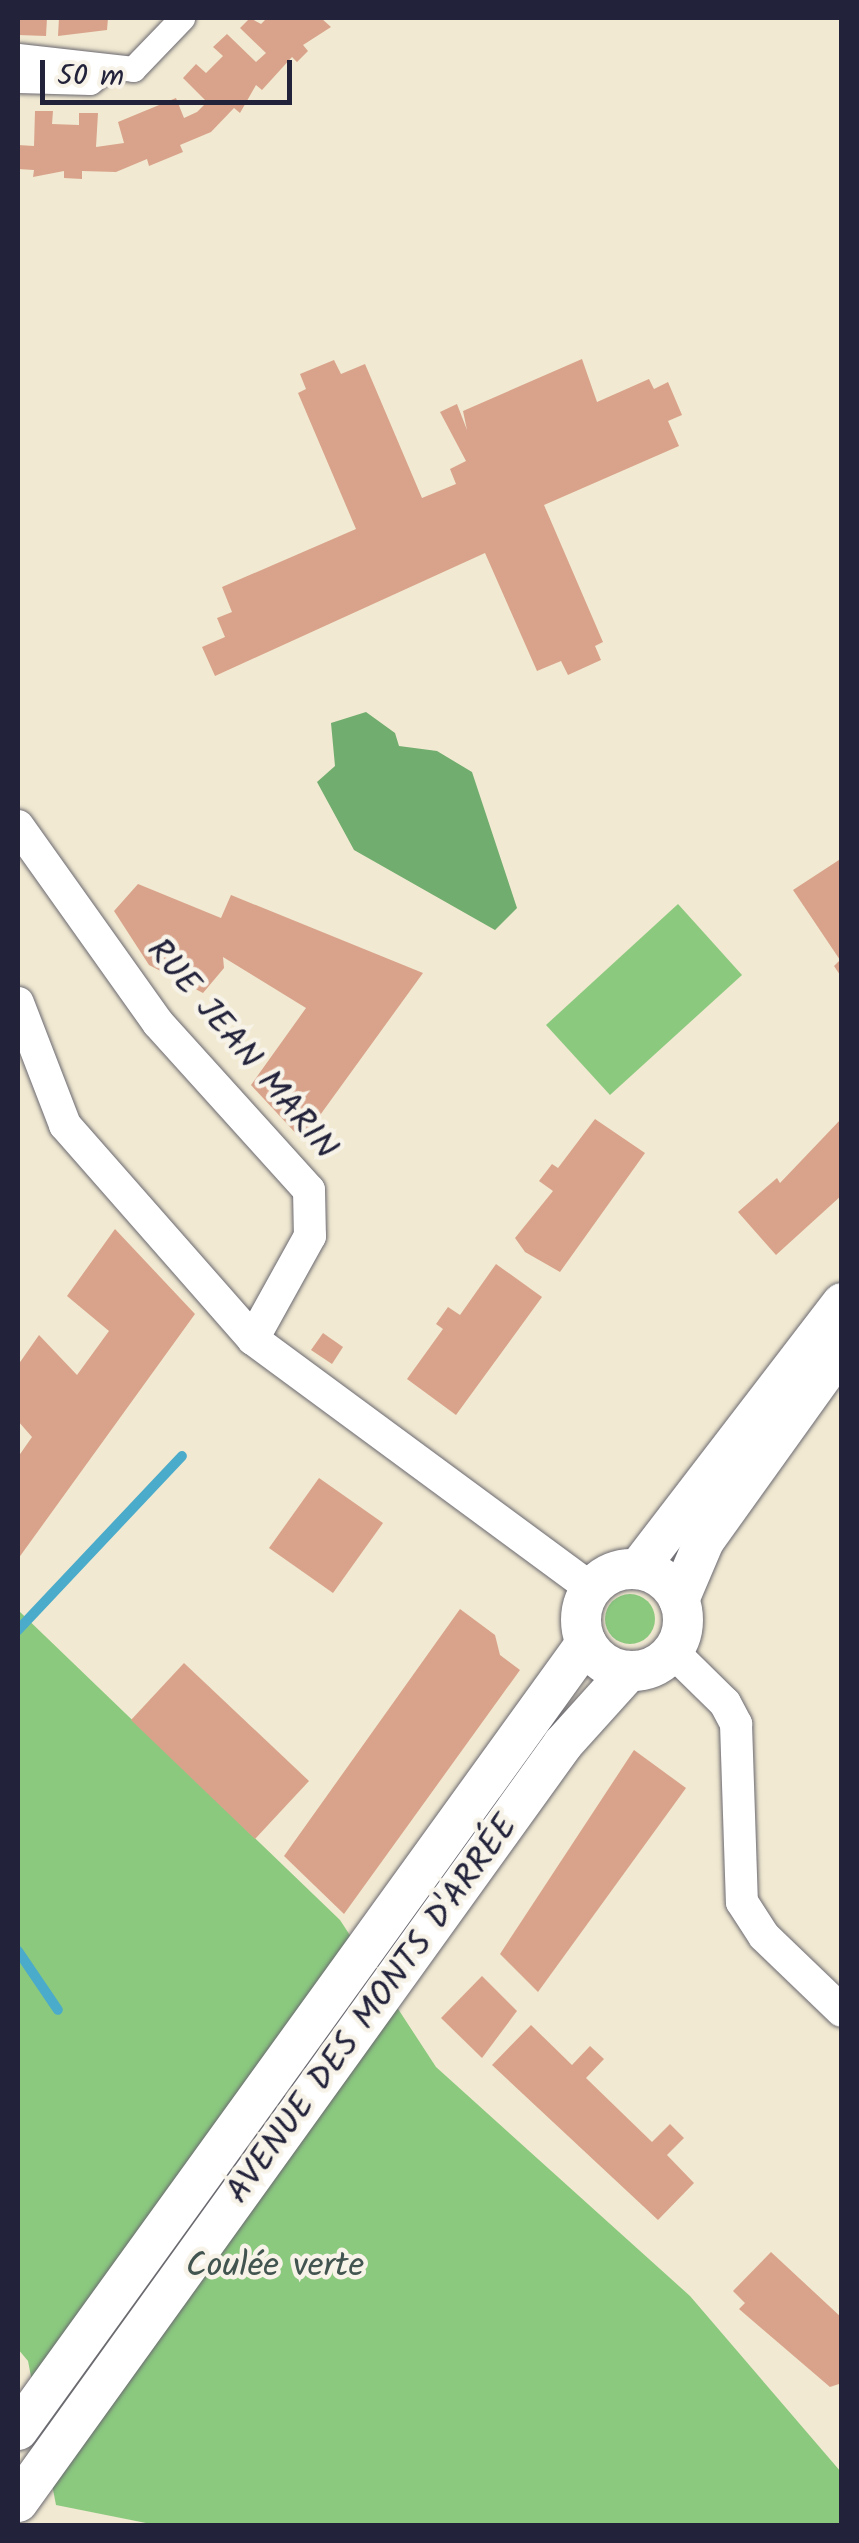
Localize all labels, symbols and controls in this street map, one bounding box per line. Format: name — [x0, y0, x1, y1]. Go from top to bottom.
scale bar — [45, 40, 298, 102]
text: 50 m — [57, 53, 124, 101]
street label: RUE JEAN MARIN — [136, 931, 346, 1169]
street label: AVENUE DES MONTS D'ARRÉE — [218, 1808, 528, 2212]
park label: Coulée verte — [186, 2246, 364, 2288]

